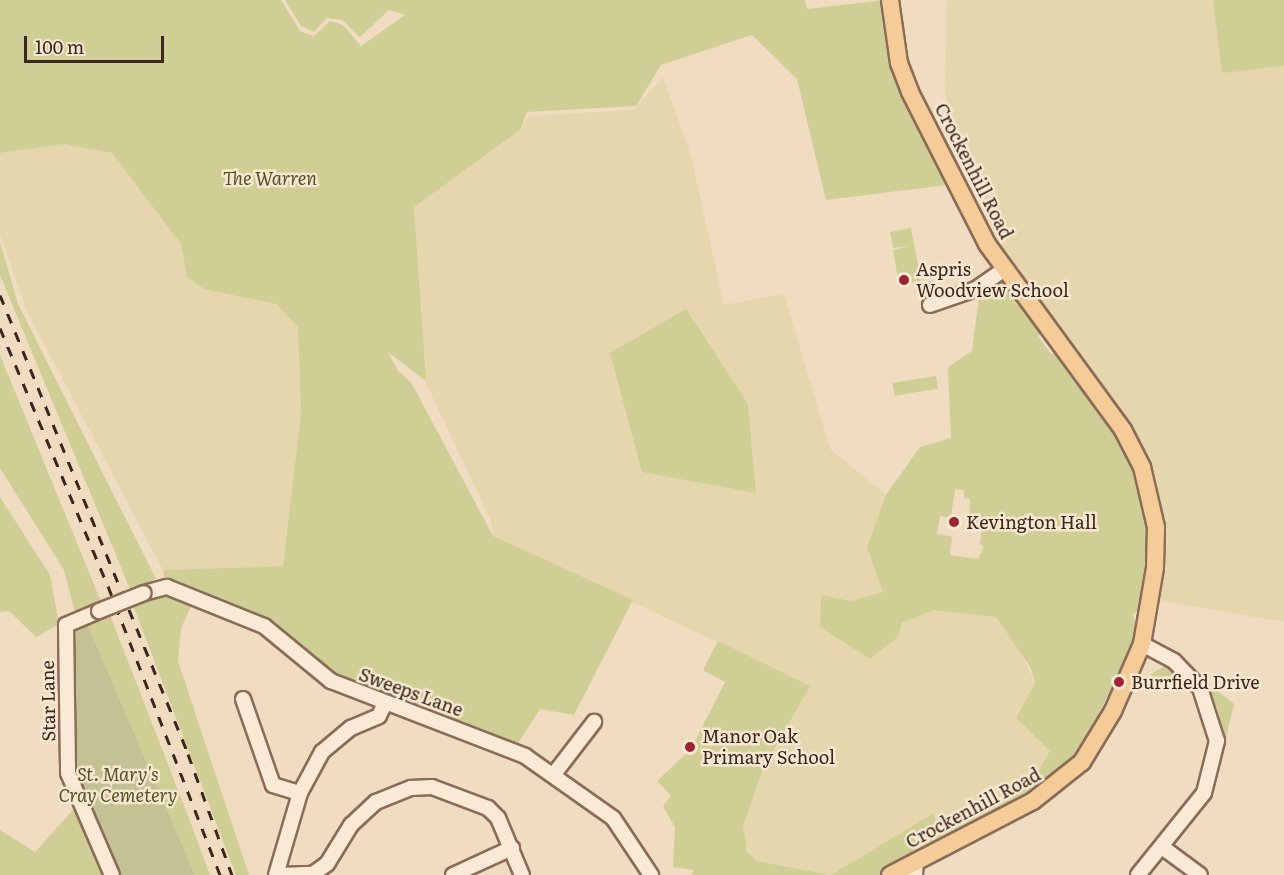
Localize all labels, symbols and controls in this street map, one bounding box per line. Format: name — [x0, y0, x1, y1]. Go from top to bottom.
scale bar — [27, 24, 166, 62]
text: 100 m — [35, 33, 84, 60]
street label: Crockenhill Road — [930, 100, 1018, 242]
park label: The Warren — [223, 167, 317, 189]
place label: Aspris Woodview School — [916, 259, 1069, 302]
marker: Aspris Woodview School — [897, 273, 911, 287]
place label: Kevington Hall — [966, 511, 1097, 533]
marker: Kevington Hall — [947, 515, 961, 529]
street label: Star Lane — [36, 660, 60, 742]
street label: Sweeps Lane — [356, 663, 466, 721]
place label: Burrfield Drive — [1131, 671, 1260, 693]
marker: Burrfield Drive — [1112, 675, 1126, 689]
place label: Manor Oak Primary School — [702, 726, 835, 768]
marker: Manor Oak Primary School — [683, 740, 697, 754]
street label: Crockenhill Road — [902, 763, 1044, 853]
park label: St. Mary's Cray Cemetery — [58, 764, 178, 806]

